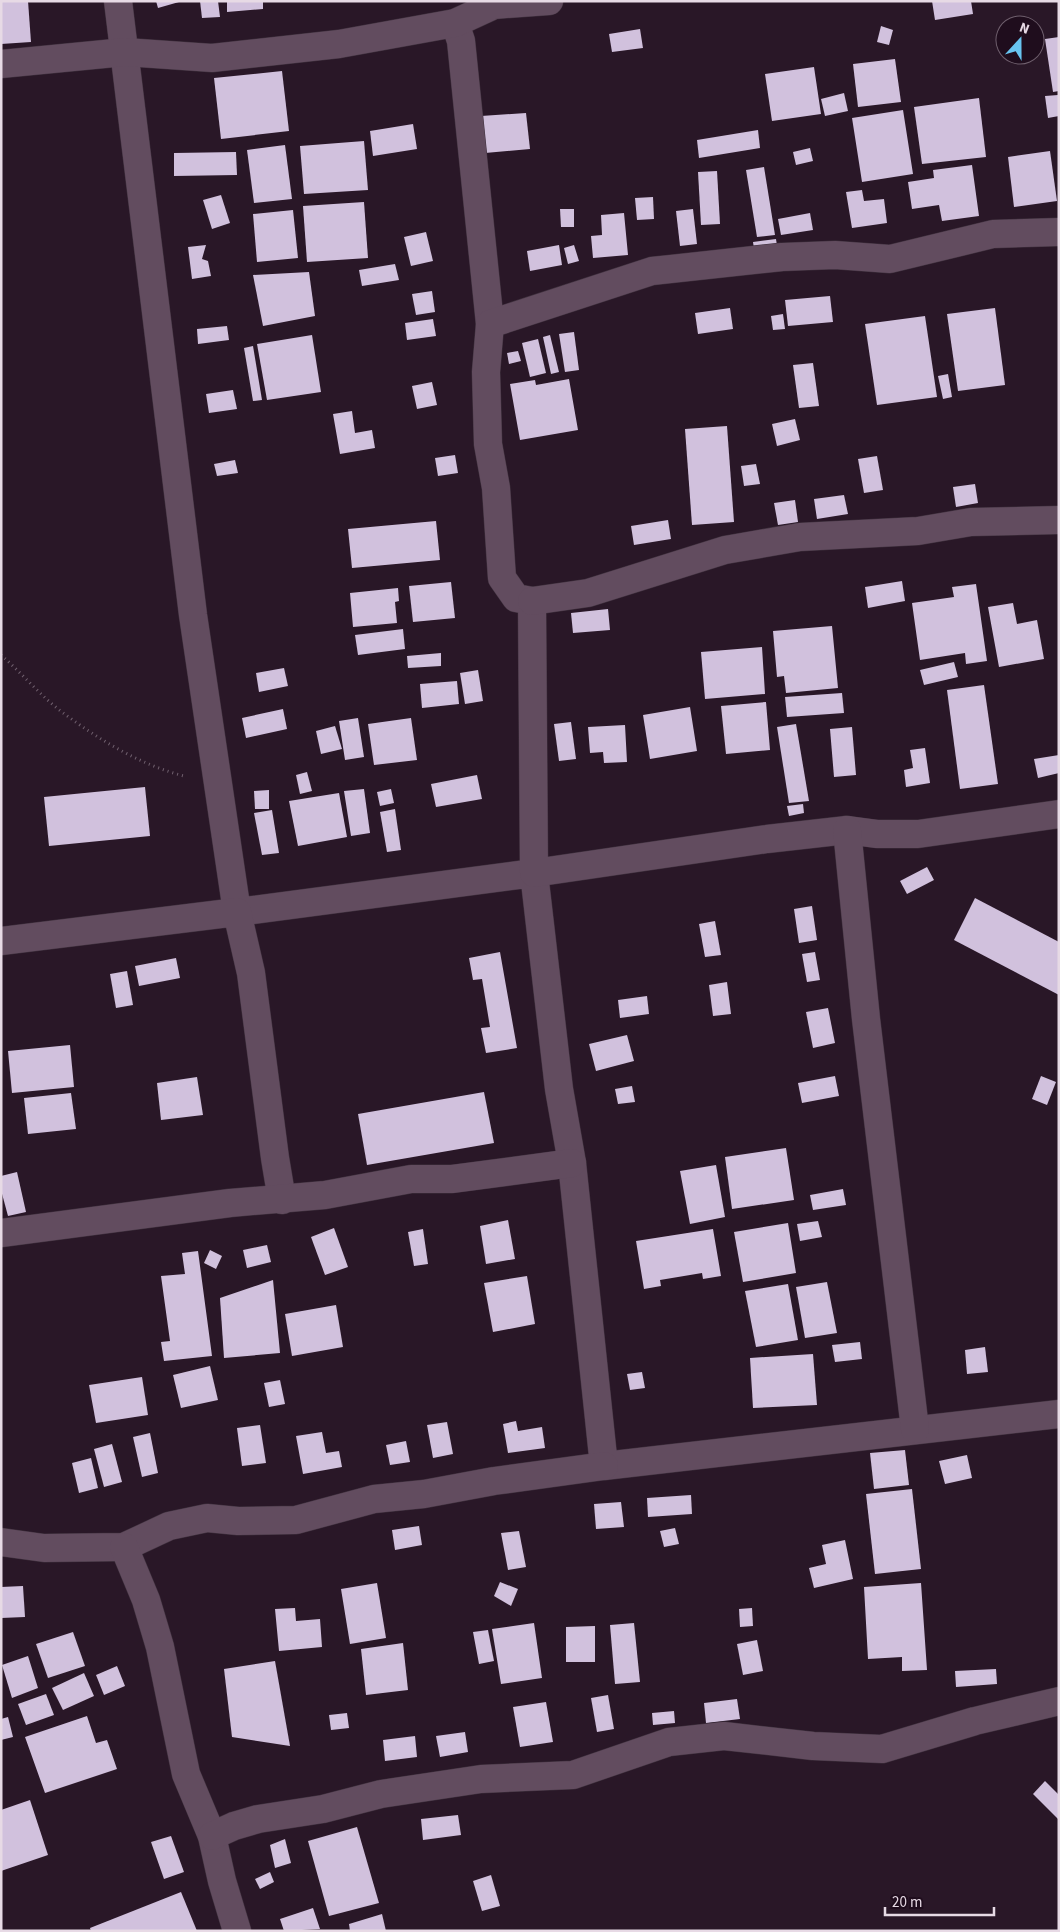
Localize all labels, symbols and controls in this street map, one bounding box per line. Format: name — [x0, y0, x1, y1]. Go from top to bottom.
north arrow — [995, 15, 1045, 65]
text: N — [1016, 18, 1032, 40]
scale bar — [885, 1884, 994, 1916]
text: 20 m — [892, 1892, 922, 1913]

